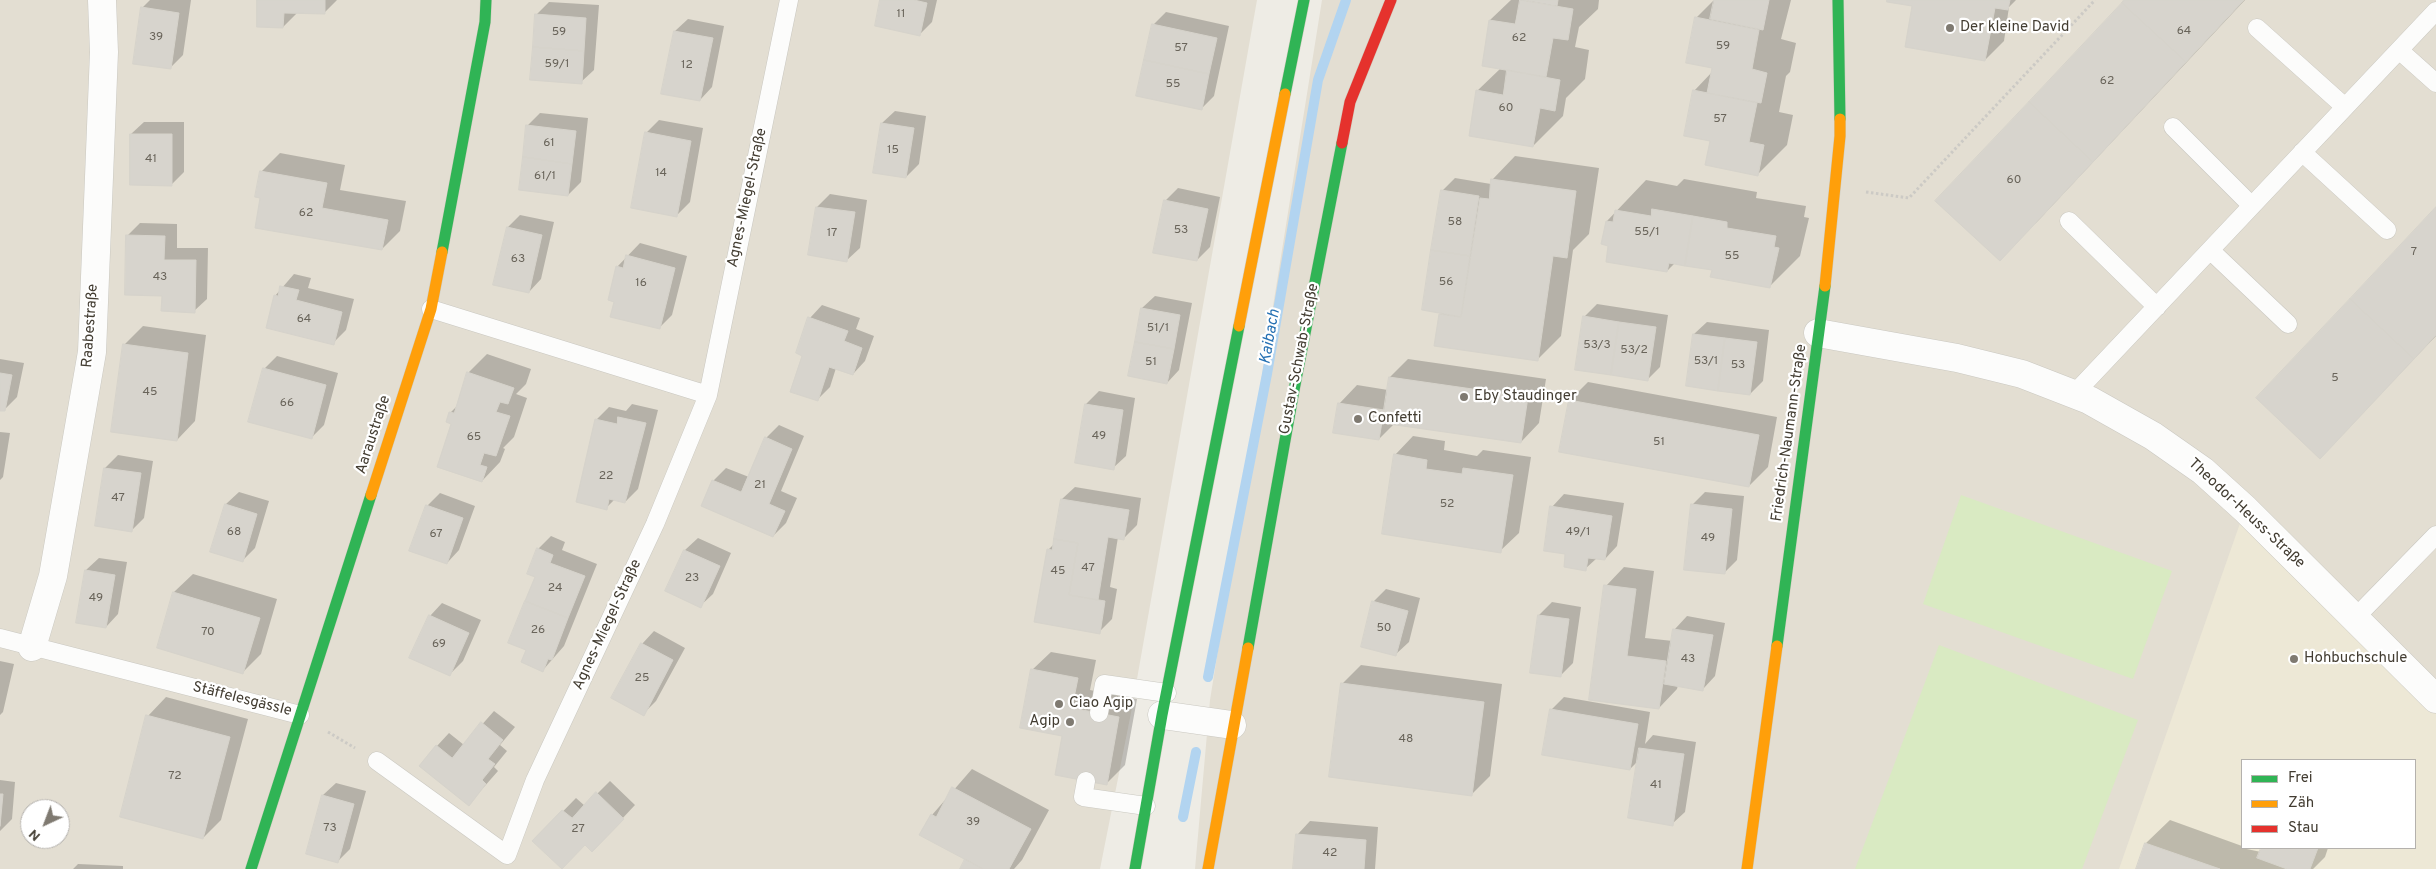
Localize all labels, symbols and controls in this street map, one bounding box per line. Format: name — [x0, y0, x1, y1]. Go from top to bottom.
house number: 11 — [897, 8, 905, 22]
place label: Der kleine David — [1960, 19, 2069, 37]
marker: Der kleine David — [1944, 22, 1956, 34]
house number: 64 — [2177, 25, 2191, 39]
house number: 59 — [552, 26, 566, 40]
house number: 39 — [149, 31, 163, 45]
house number: 62 — [1512, 32, 1526, 46]
house number: 59 — [1716, 40, 1730, 54]
house number: 57 — [1174, 42, 1188, 56]
house number: 59/1 — [545, 58, 569, 72]
house number: 12 — [681, 59, 693, 73]
house number: 62 — [2100, 75, 2114, 89]
house number: 55 — [1166, 78, 1180, 92]
house number: 60 — [1499, 102, 1513, 116]
house number: 57 — [1713, 113, 1727, 127]
street label: Agnes-Miegel-Straße — [724, 127, 772, 269]
house number: 61 — [543, 137, 555, 151]
house number: 15 — [887, 144, 899, 158]
house number: 41 — [145, 153, 157, 167]
house number: 14 — [655, 167, 667, 181]
house number: 61/1 — [534, 170, 556, 184]
house number: 60 — [2007, 174, 2021, 188]
house number: 62 — [299, 207, 313, 221]
house number: 58 — [1448, 216, 1462, 230]
house number: 53 — [1174, 224, 1188, 238]
house number: 55/1 — [1634, 226, 1660, 240]
house number: 17 — [827, 227, 837, 241]
house number: 7 — [2411, 246, 2417, 260]
house number: 55 — [1725, 250, 1739, 264]
house number: 63 — [511, 253, 525, 267]
house number: 43 — [153, 271, 167, 285]
house number: 56 — [1439, 276, 1453, 290]
house number: 16 — [635, 277, 647, 291]
street label: Gustav-Schwab-Straße — [1277, 282, 1323, 436]
street label: Raabestraße — [79, 283, 103, 369]
water label: Kaibach — [1257, 308, 1285, 366]
house number: 64 — [297, 313, 311, 327]
house number: 51/1 — [1147, 322, 1169, 336]
house number: 53/3 — [1583, 339, 1611, 353]
street label: Friedrich-Naumann-Straße — [1769, 343, 1811, 523]
house number: 53/2 — [1620, 344, 1648, 358]
house number: 53/1 — [1694, 355, 1718, 369]
house number: 51 — [1145, 356, 1157, 370]
house number: 53 — [1731, 359, 1745, 373]
house number: 5 — [2331, 372, 2339, 386]
house number: 45 — [143, 386, 157, 400]
place label: Eby Staudinger — [1474, 388, 1577, 406]
marker: Eby Staudinger — [1458, 391, 1470, 403]
street label: Aaraustraße — [353, 393, 395, 477]
house number: 66 — [280, 397, 294, 411]
place label: Confetti — [1368, 410, 1422, 428]
marker: Confetti — [1352, 413, 1364, 425]
house number: 49 — [1092, 430, 1106, 444]
house number: 65 — [467, 431, 481, 445]
house number: 51 — [1653, 436, 1665, 450]
street label: Theodor-Heuss-Straße — [2184, 455, 2308, 573]
house number: 22 — [599, 470, 613, 484]
house number: 21 — [754, 479, 766, 493]
house number: 47 — [111, 492, 125, 506]
house number: 52 — [1440, 498, 1454, 512]
house number: 68 — [227, 526, 241, 540]
house number: 49/1 — [1566, 526, 1590, 540]
house number: 67 — [429, 528, 443, 542]
house number: 49 — [1701, 532, 1715, 546]
street label: Agnes-Miegel-Straße — [570, 557, 646, 693]
house number: 47 — [1081, 562, 1095, 576]
house number: 45 — [1051, 565, 1065, 579]
house number: 23 — [685, 572, 699, 586]
house number: 24 — [548, 582, 562, 596]
house number: 49 — [89, 592, 103, 606]
house number: 50 — [1376, 622, 1392, 636]
house number: 26 — [531, 624, 545, 638]
house number: 70 — [201, 626, 215, 640]
house number: 69 — [432, 638, 446, 652]
place label: Hohbuchschule — [2304, 650, 2407, 668]
house number: 43 — [1681, 653, 1695, 667]
marker: Hohbuchschule — [2288, 653, 2300, 665]
house number: 25 — [635, 672, 649, 686]
street label: Stäffelesgässle — [191, 679, 293, 721]
place label: Ciao Agip — [1069, 695, 1133, 713]
marker: Ciao Agip — [1053, 698, 1065, 710]
place label: Agip — [1029, 713, 1060, 731]
marker: Agip — [1064, 716, 1076, 728]
house number: 48 — [1399, 733, 1413, 747]
legend — [2241, 759, 2416, 849]
text: Frei — [2288, 769, 2313, 788]
house number: 72 — [168, 770, 182, 784]
house number: 41 — [1650, 779, 1662, 793]
text: Zäh — [2288, 794, 2314, 813]
north arrow — [20, 799, 70, 849]
house number: 39 — [966, 816, 980, 830]
text: Stau — [2288, 819, 2319, 838]
house number: 73 — [323, 822, 337, 836]
house number: 27 — [571, 823, 585, 837]
text: N — [26, 825, 45, 844]
house number: 42 — [1323, 847, 1337, 861]

